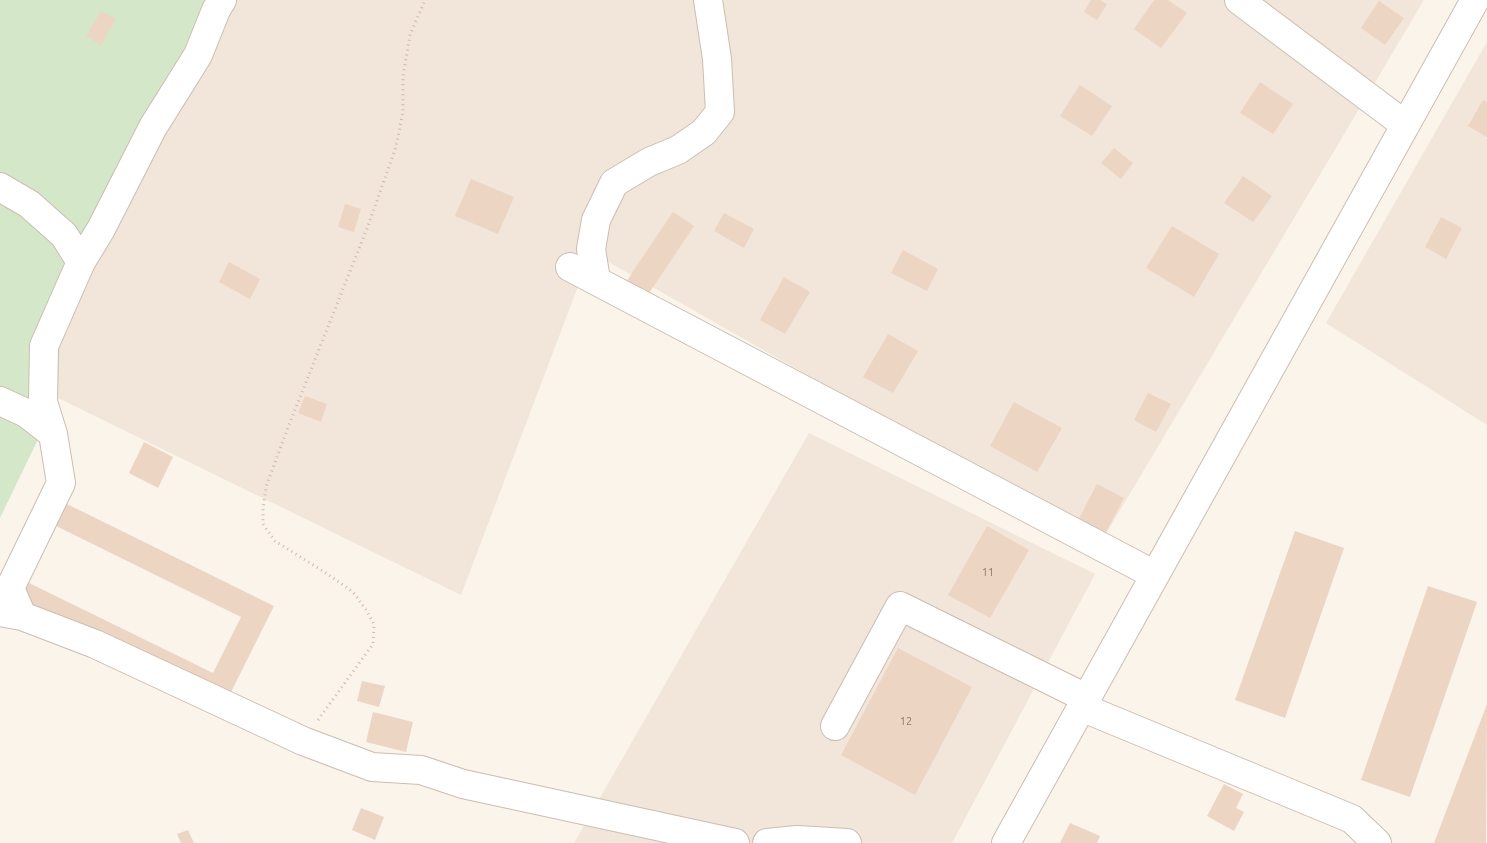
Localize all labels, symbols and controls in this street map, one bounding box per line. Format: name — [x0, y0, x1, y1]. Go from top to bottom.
house number: 11 — [982, 565, 994, 579]
house number: 12 — [900, 714, 912, 728]

